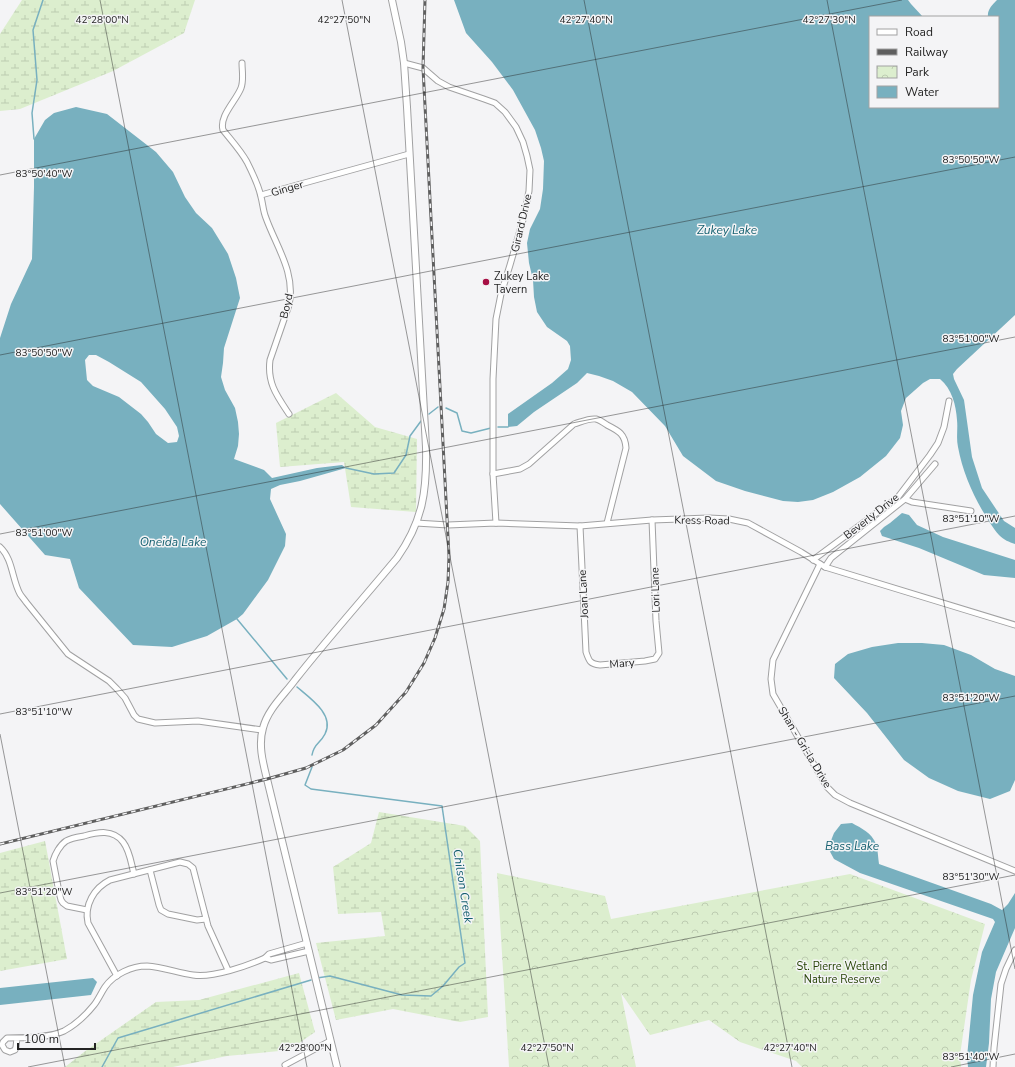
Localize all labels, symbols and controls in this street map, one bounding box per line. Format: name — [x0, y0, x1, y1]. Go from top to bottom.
text: 42°28'00"N — [75, 13, 129, 27]
text: 42°27'50"N — [317, 13, 371, 27]
text: 42°27'40"N — [559, 13, 613, 27]
text: 42°27'30"N — [802, 13, 856, 27]
legend — [869, 16, 999, 108]
text: Road — [905, 24, 933, 40]
text: Railway — [905, 44, 949, 60]
text: Park — [905, 64, 930, 80]
text: Water — [905, 84, 939, 100]
text: 83°50'50"W — [943, 153, 999, 167]
text: 83°50'40"W — [16, 167, 72, 181]
street label: Ginger — [269, 177, 305, 200]
street label: Girard Drive — [507, 192, 536, 254]
water label: Zukey Lake — [697, 222, 758, 238]
place label: Zukey Lake Tavern — [494, 269, 549, 297]
marker: Zukey Lake Tavern — [481, 277, 491, 287]
street label: Boyd — [276, 292, 297, 320]
text: 83°51'00"W — [943, 332, 999, 346]
text: 83°50'50"W — [16, 346, 72, 360]
street label: Beverly Drive — [841, 490, 902, 543]
text: 83°51'10"W — [943, 512, 999, 526]
street label: Kress Road — [674, 513, 730, 528]
text: 83°51'00"W — [16, 526, 72, 540]
water label: Oneida Lake — [140, 534, 207, 550]
street label: Lori Lane — [647, 567, 664, 613]
street label: Joan Lane — [575, 569, 592, 620]
street label: Mary — [609, 655, 636, 672]
text: 83°51'20"W — [943, 691, 999, 705]
street label: Shan - Gri-la Drive — [774, 704, 835, 791]
text: 83°51'10"W — [16, 705, 72, 719]
water label: Bass Lake — [825, 838, 880, 854]
water label: Chilson Creek — [449, 848, 477, 925]
text: 83°51'30"W — [943, 870, 999, 884]
text: 83°51'20"W — [16, 885, 72, 899]
park label: St. Pierre Wetland Nature Reserve — [797, 959, 887, 987]
scale bar — [18, 1025, 95, 1051]
text: 100 m — [24, 1031, 59, 1047]
text: 42°28'00"N — [278, 1041, 332, 1055]
text: 42°27'50"N — [520, 1041, 574, 1055]
text: 42°27'40"N — [763, 1041, 817, 1055]
text: 83°51'40"W — [943, 1050, 999, 1064]

